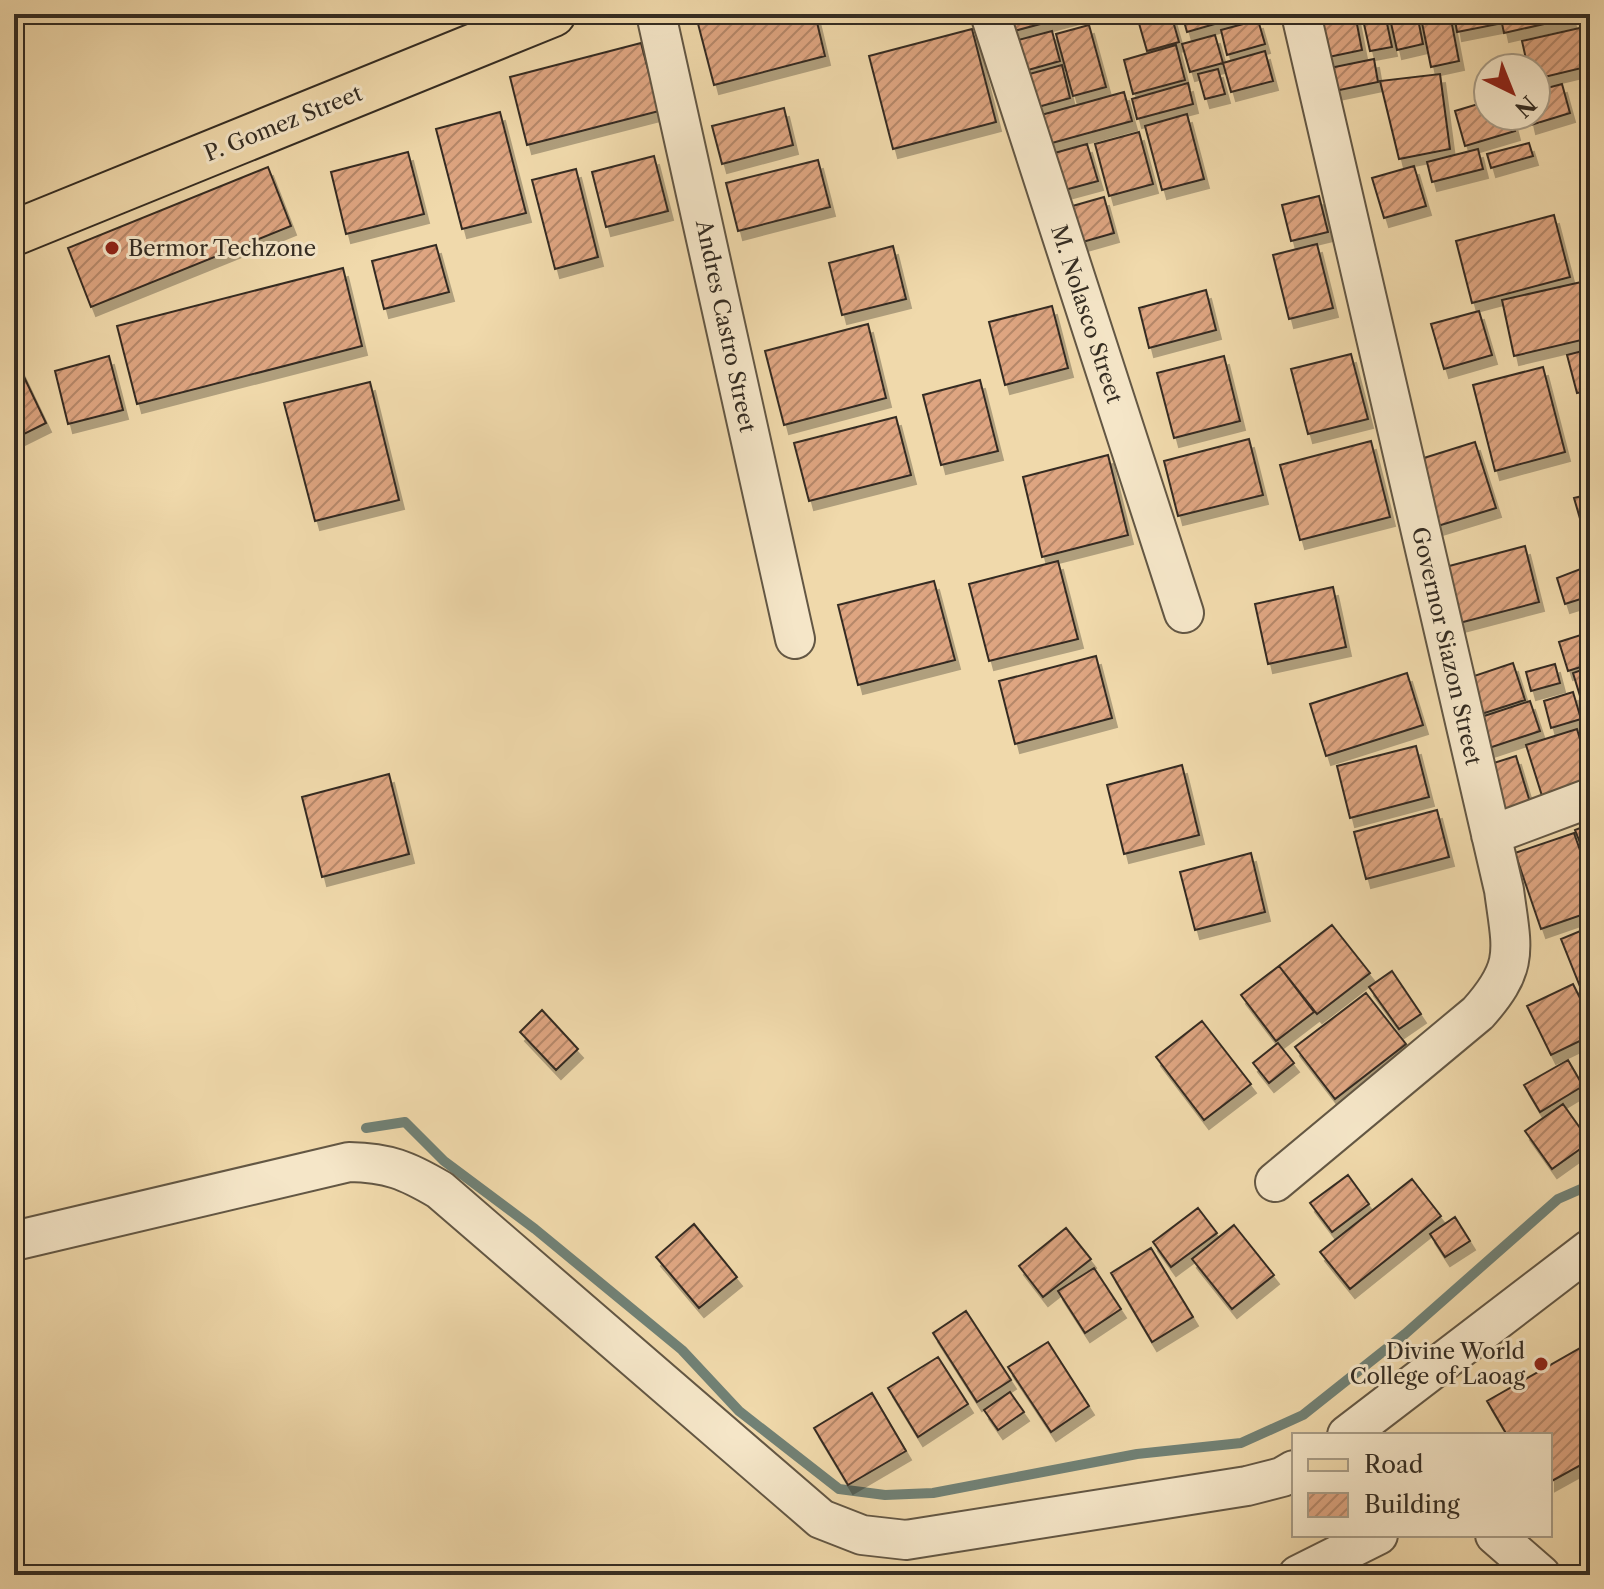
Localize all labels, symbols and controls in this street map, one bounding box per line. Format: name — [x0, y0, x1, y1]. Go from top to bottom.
north arrow — [1472, 52, 1552, 132]
street label: P. Gomez Street — [200, 79, 366, 167]
text: N — [1509, 90, 1541, 123]
street label: Andres Castro Street — [690, 216, 761, 435]
street label: M. Nolasco Street — [1045, 222, 1128, 407]
place label: Bermor Techzone — [128, 235, 316, 262]
marker: Bermor Techzone — [103, 239, 121, 257]
street label: Governor Siazon Street — [1406, 524, 1487, 768]
place label: Divine World College of Laoag — [1350, 1338, 1525, 1390]
marker: Divine World College of Laoag — [1532, 1355, 1550, 1373]
legend — [1292, 1433, 1552, 1537]
text: Road — [1364, 1450, 1424, 1479]
text: Building — [1364, 1490, 1460, 1519]

